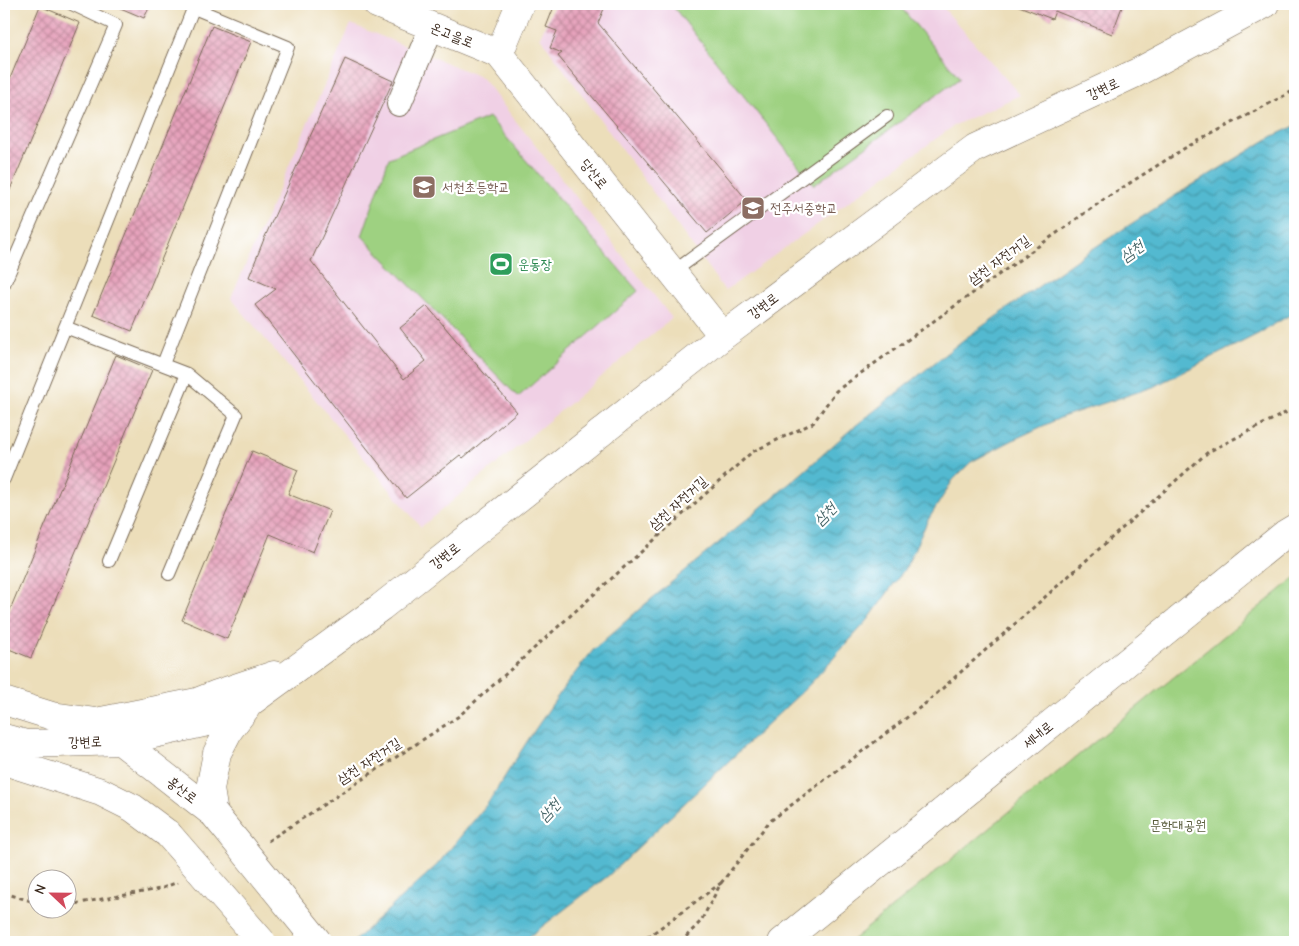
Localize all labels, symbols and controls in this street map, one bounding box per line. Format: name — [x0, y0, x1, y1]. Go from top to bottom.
street label: 온고을로 — [428, 19, 476, 51]
street label: 강변로 — [1084, 74, 1122, 104]
street label: 당산로 — [577, 156, 611, 192]
school or university icon: 서천초등학교 — [411, 174, 437, 200]
place label: 서천초등학교 — [442, 179, 510, 196]
school or university icon: 전주서중학교 — [740, 195, 766, 221]
place label: 전주서중학교 — [770, 200, 838, 217]
street label: 삼천 자전거길 — [965, 231, 1034, 288]
water label: 삼천 — [1117, 236, 1149, 265]
sports icon: 운동장 — [488, 251, 514, 277]
place label: 운동장 — [518, 256, 553, 273]
street label: 강변로 — [744, 289, 782, 323]
street label: 삼천 자전거길 — [645, 472, 711, 533]
water label: 삼천 — [810, 498, 841, 529]
street label: 강변로 — [426, 539, 464, 573]
street label: 세내로 — [1020, 718, 1056, 752]
street label: 강변로 — [68, 733, 102, 751]
street label: 삼천 자전거길 — [334, 734, 405, 788]
street label: 홍산로 — [163, 773, 201, 807]
water label: 삼천 — [534, 794, 565, 825]
park label: 문학대공원 — [1150, 817, 1206, 834]
north arrow — [28, 868, 78, 918]
text: N — [31, 882, 50, 897]

